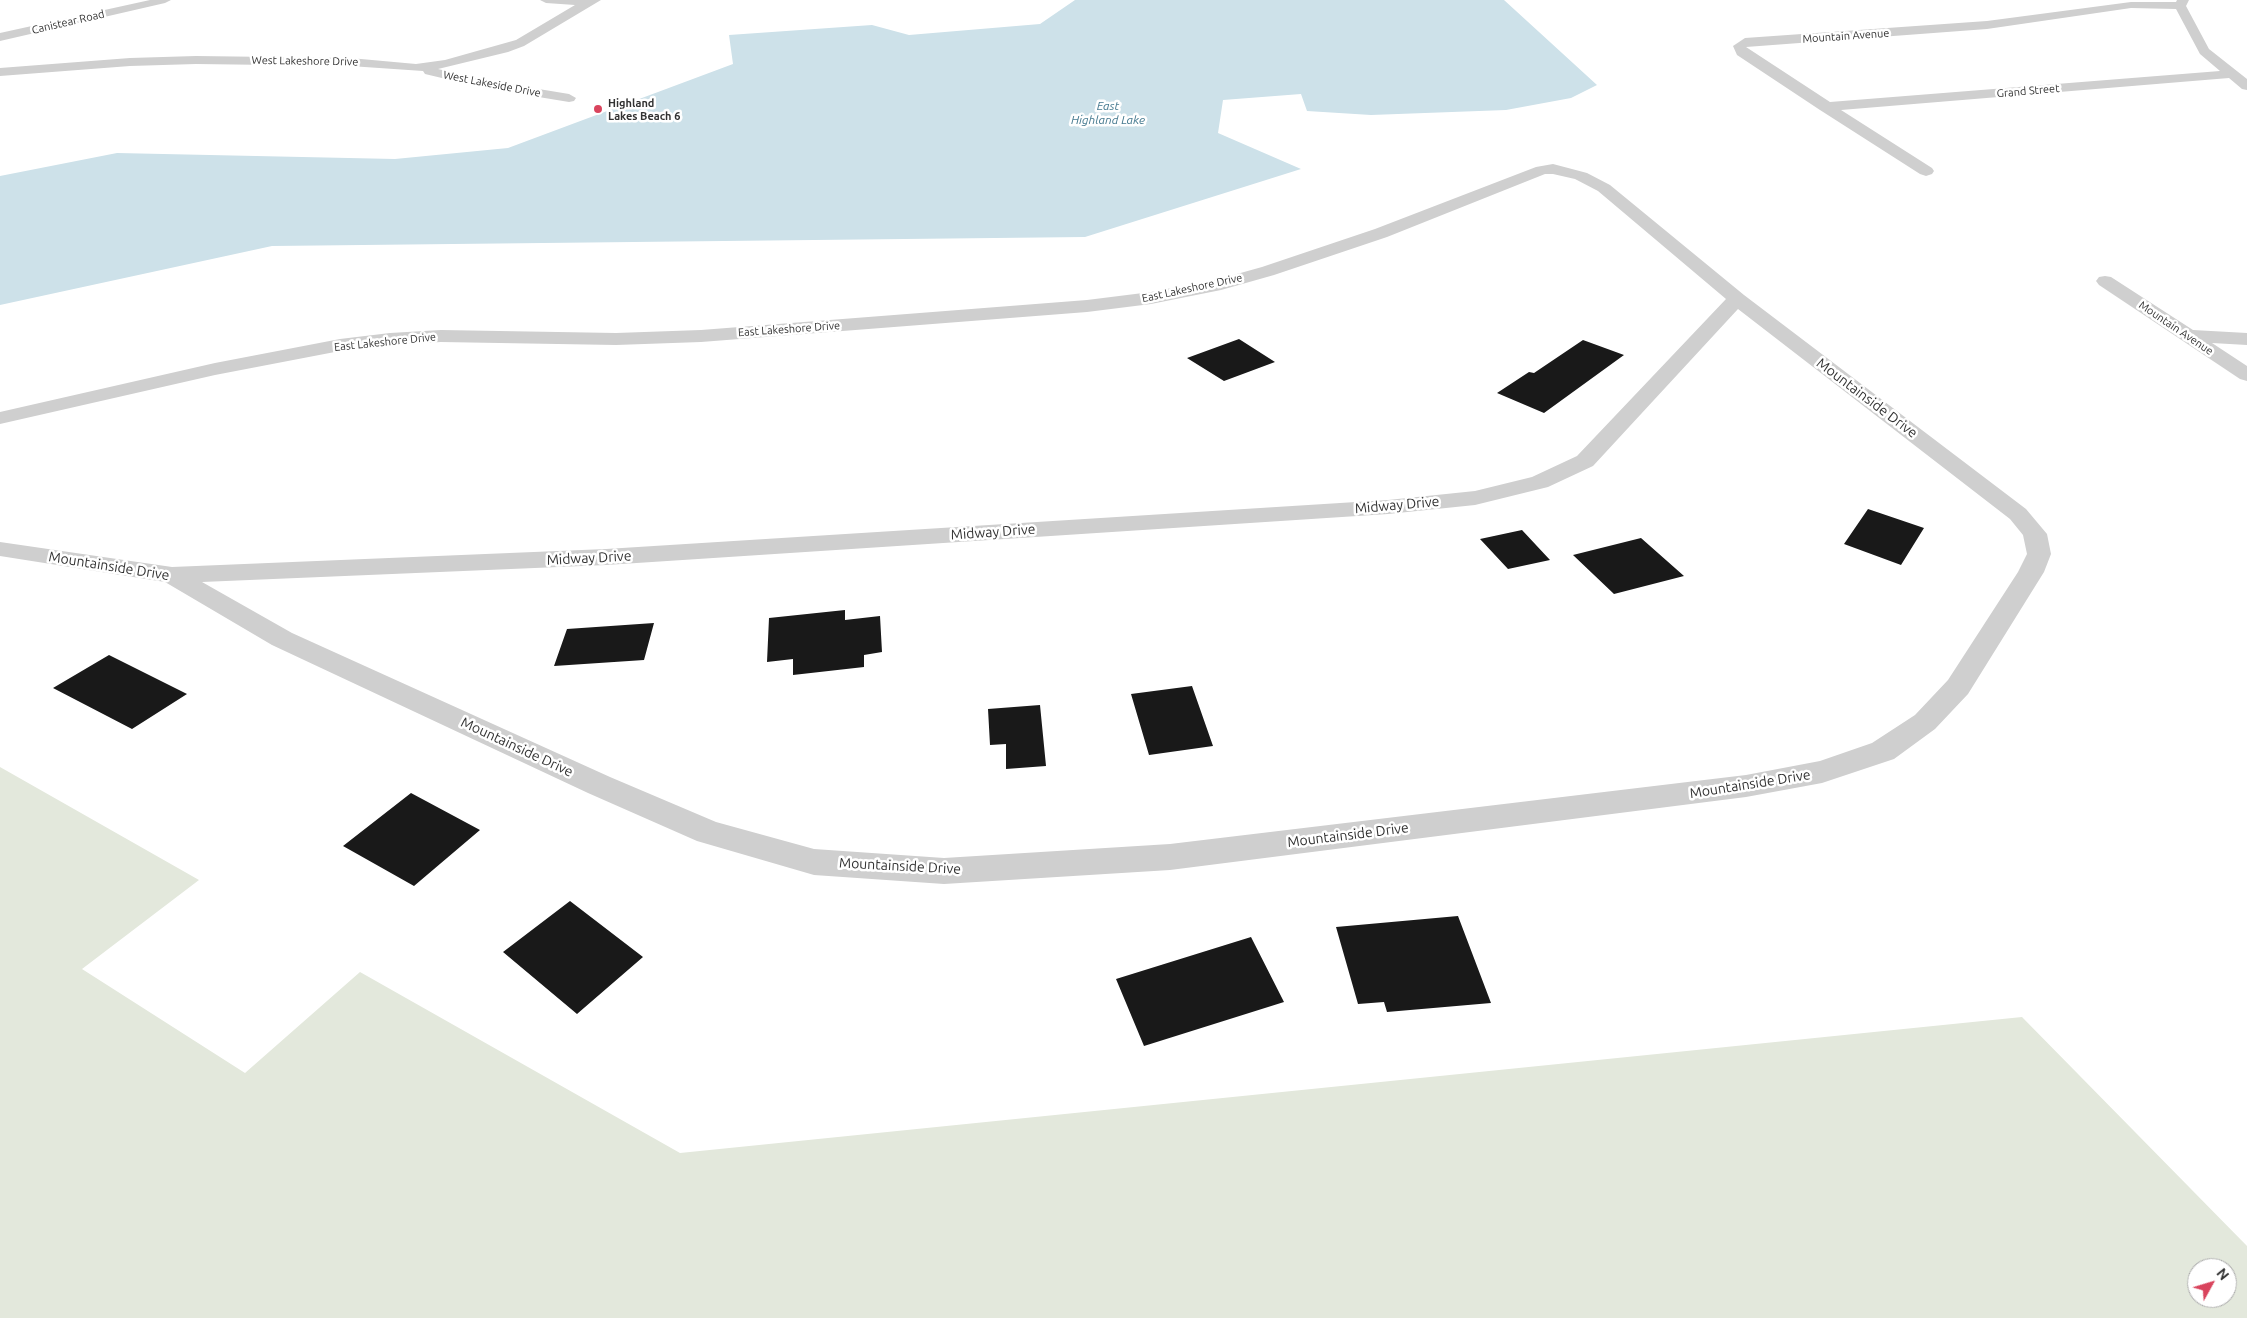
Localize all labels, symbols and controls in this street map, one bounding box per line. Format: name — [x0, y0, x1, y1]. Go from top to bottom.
street label: Canistear Road — [30, 7, 106, 37]
street label: Mountain Avenue — [1802, 26, 1890, 46]
street label: West Lakeshore Drive — [252, 53, 358, 69]
street label: West Lakeside Drive — [442, 68, 542, 100]
street label: Grand Street — [1996, 82, 2060, 100]
place label: Highland Lakes Beach 6 — [608, 96, 680, 122]
water label: East Highland Lake — [1071, 99, 1145, 127]
marker: Highland Lakes Beach 6 — [592, 103, 604, 115]
street label: East Lakeshore Drive — [1141, 271, 1243, 305]
street label: Mountain Avenue — [2136, 298, 2216, 358]
street label: East Lakeshore Drive — [737, 319, 841, 339]
street label: East Lakeshore Drive — [333, 330, 437, 354]
street label: Mountainside Drive — [1813, 355, 1921, 441]
street label: Midway Drive — [1354, 493, 1440, 517]
street label: Midway Drive — [950, 521, 1036, 543]
street label: Midway Drive — [546, 547, 632, 569]
street label: Mountainside Drive — [47, 548, 171, 584]
street label: Mountainside Drive — [458, 714, 576, 780]
street label: Mountainside Drive — [1688, 766, 1812, 802]
street label: Mountainside Drive — [1286, 819, 1410, 851]
street label: Mountainside Drive — [839, 854, 961, 878]
north arrow — [2187, 1258, 2237, 1308]
text: N — [2213, 1265, 2232, 1283]

